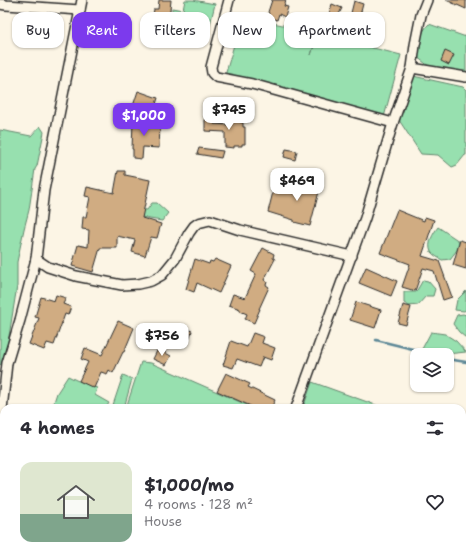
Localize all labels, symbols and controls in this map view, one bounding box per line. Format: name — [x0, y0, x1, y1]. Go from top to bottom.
chip: Buy — [12, 12, 64, 48]
chip: Rent — [72, 12, 132, 48]
chip: Filters — [140, 12, 210, 48]
chip: New — [218, 12, 276, 48]
chip: Apartment — [284, 12, 385, 48]
pin: $745 — [205, 97, 253, 131]
text: $745 — [212, 101, 246, 118]
pin: $1,000 — [111, 103, 177, 137]
text: $1,000 — [122, 107, 166, 124]
pin: $469 — [273, 168, 321, 202]
text: $469 — [279, 172, 315, 189]
pin: $756 — [138, 323, 186, 357]
text: $756 — [145, 327, 179, 344]
map controls — [410, 348, 454, 392]
button: layers — [410, 348, 454, 392]
text: 4 homes — [20, 417, 95, 439]
icon: filters — [424, 417, 446, 439]
text: $1,000/mo — [144, 474, 234, 496]
icon: home — [52, 478, 100, 526]
icon: heart — [424, 491, 446, 513]
text: 4 rooms · 128 m² — [144, 496, 253, 513]
text: House — [144, 513, 182, 530]

